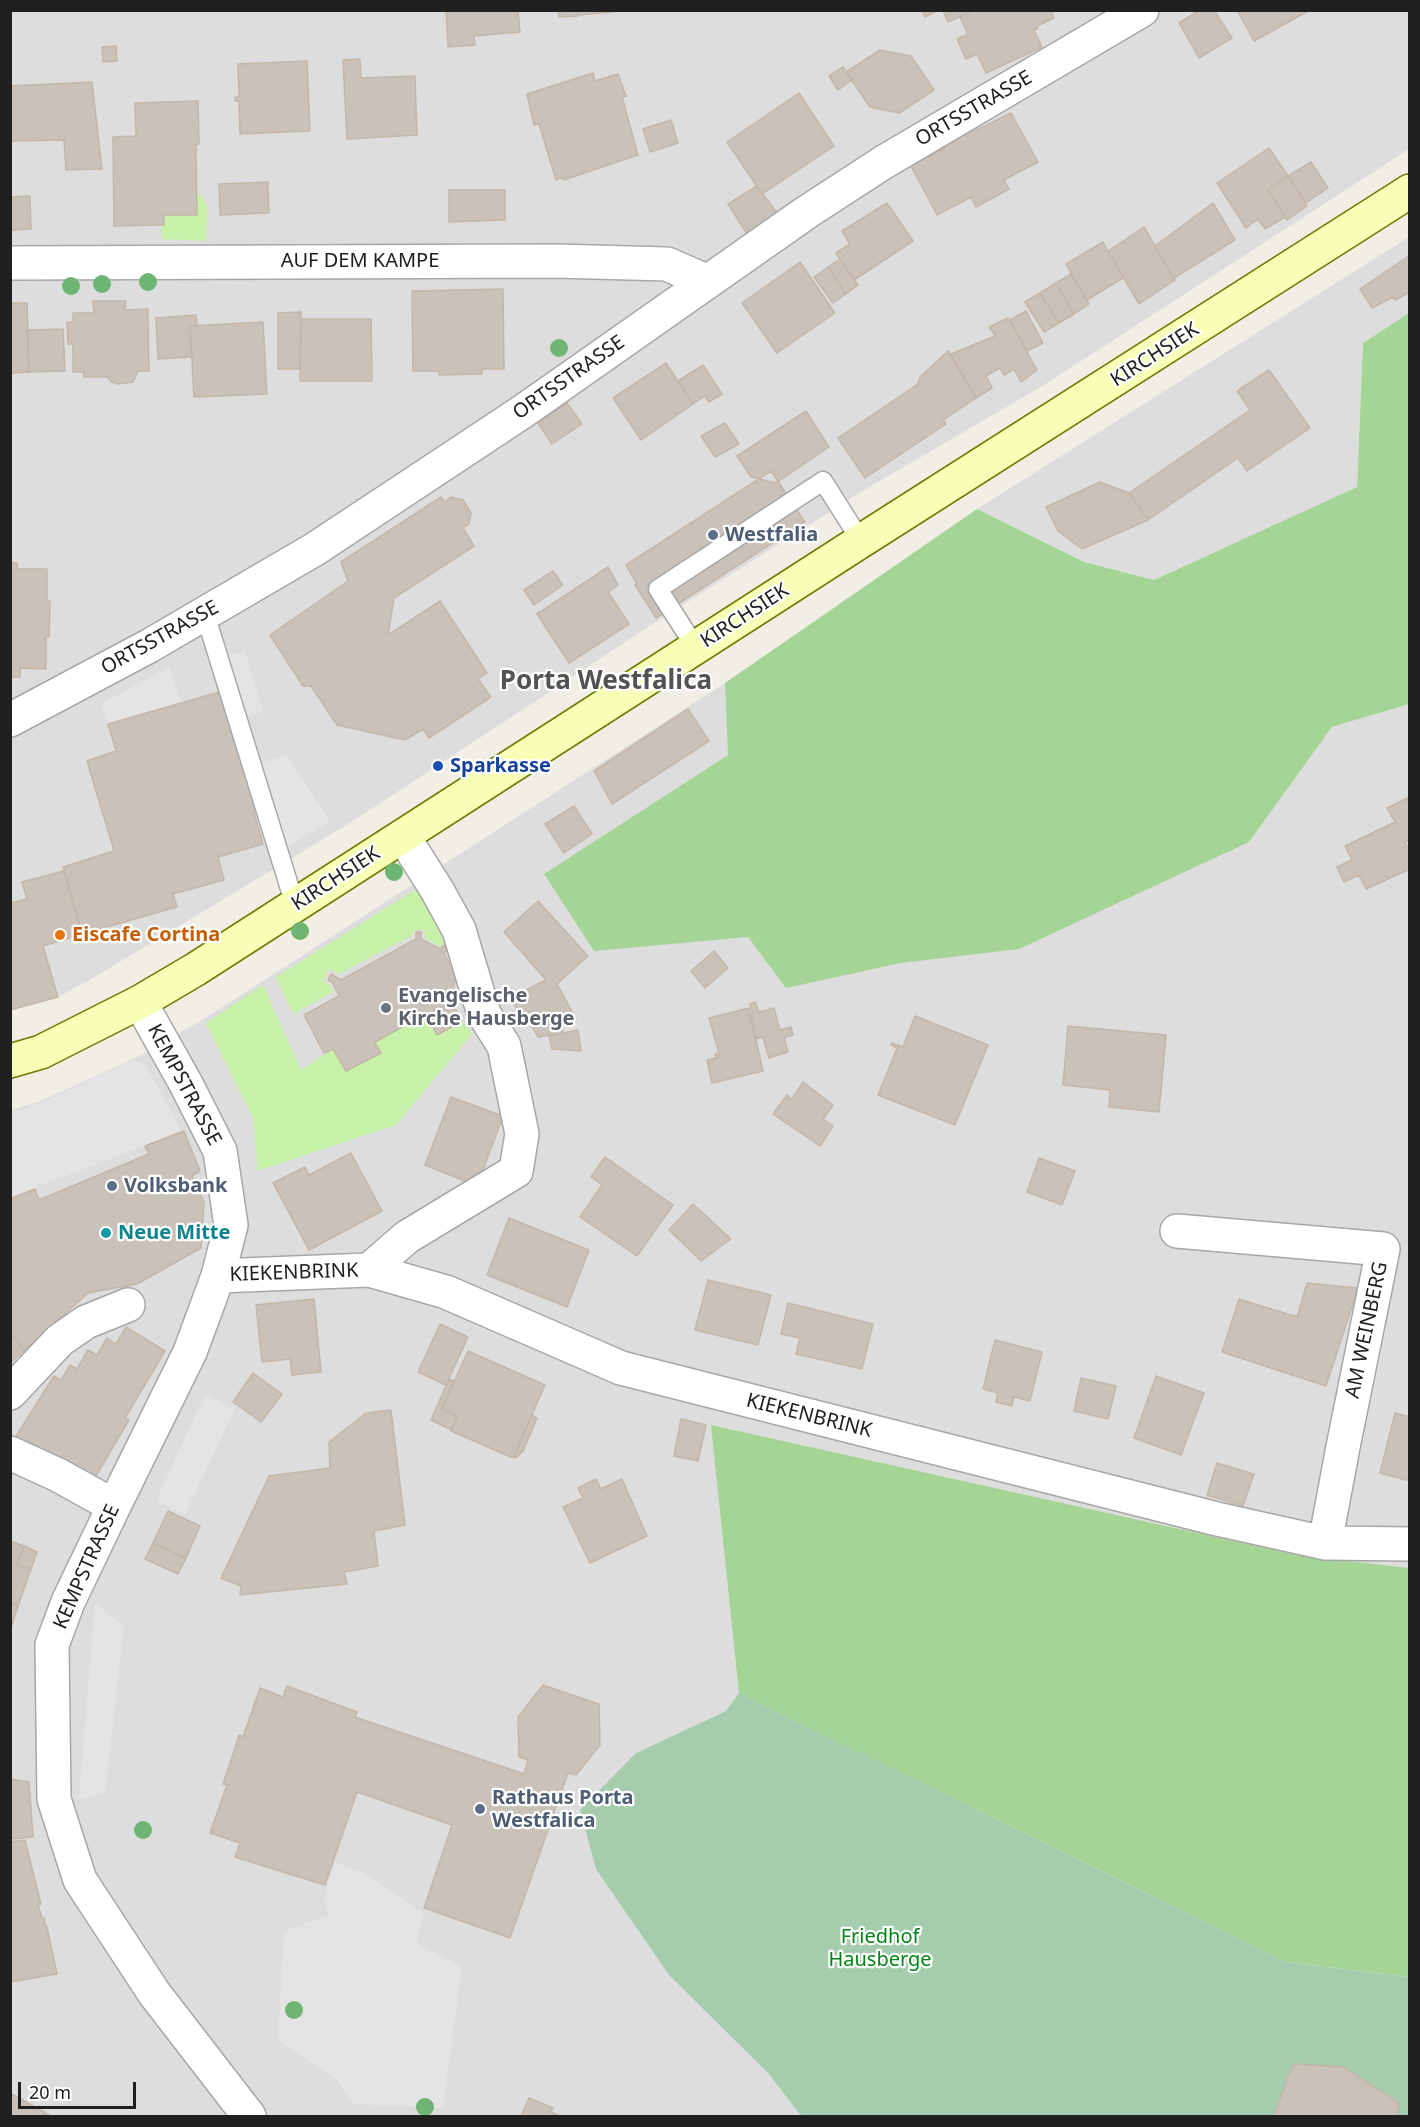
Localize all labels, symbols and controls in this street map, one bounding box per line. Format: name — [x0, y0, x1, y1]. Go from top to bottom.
street label: ORTSSTRASSE — [911, 66, 1037, 152]
street label: AUF DEM KAMPE — [281, 249, 439, 273]
street label: KIRCHSIEK — [1106, 318, 1204, 392]
street label: ORTSSTRASSE — [509, 331, 629, 425]
place label: Westfalia — [725, 523, 818, 547]
marker: Westfalia — [706, 528, 720, 542]
street label: KIRCHSIEK — [696, 579, 794, 653]
street label: ORTSSTRASSE — [97, 596, 223, 680]
district label: Porta Westfalica — [500, 666, 712, 698]
place label: Sparkasse — [450, 754, 551, 778]
marker: Sparkasse — [431, 759, 445, 773]
street label: KIRCHSIEK — [287, 842, 385, 916]
place label: Eiscafe Cortina — [72, 923, 220, 947]
marker: Eiscafe Cortina — [53, 928, 67, 942]
place label: Evangelische Kirche Hausberge — [398, 984, 574, 1031]
marker: Evangelische Kirche Hausberge — [379, 1001, 393, 1015]
street label: KEMPSTRASSE — [142, 1020, 226, 1150]
place label: Volksbank — [124, 1174, 228, 1198]
marker: Volksbank — [105, 1179, 119, 1193]
place label: Neue Mitte — [118, 1221, 230, 1245]
marker: Neue Mitte — [99, 1226, 113, 1240]
street label: KIEKENBRINK — [229, 1259, 359, 1287]
street label: AM WEINBERG — [1341, 1260, 1393, 1400]
street label: KIEKENBRINK — [744, 1389, 874, 1443]
street label: KEMPSTRASSE — [49, 1501, 125, 1633]
place label: Rathaus Porta Westfalica — [492, 1786, 634, 1833]
marker: Rathaus Porta Westfalica — [473, 1802, 487, 1816]
park label: Friedhof Hausberge — [828, 1925, 932, 1972]
scale bar — [21, 2070, 140, 2108]
text: 20 m — [29, 2080, 71, 2104]

